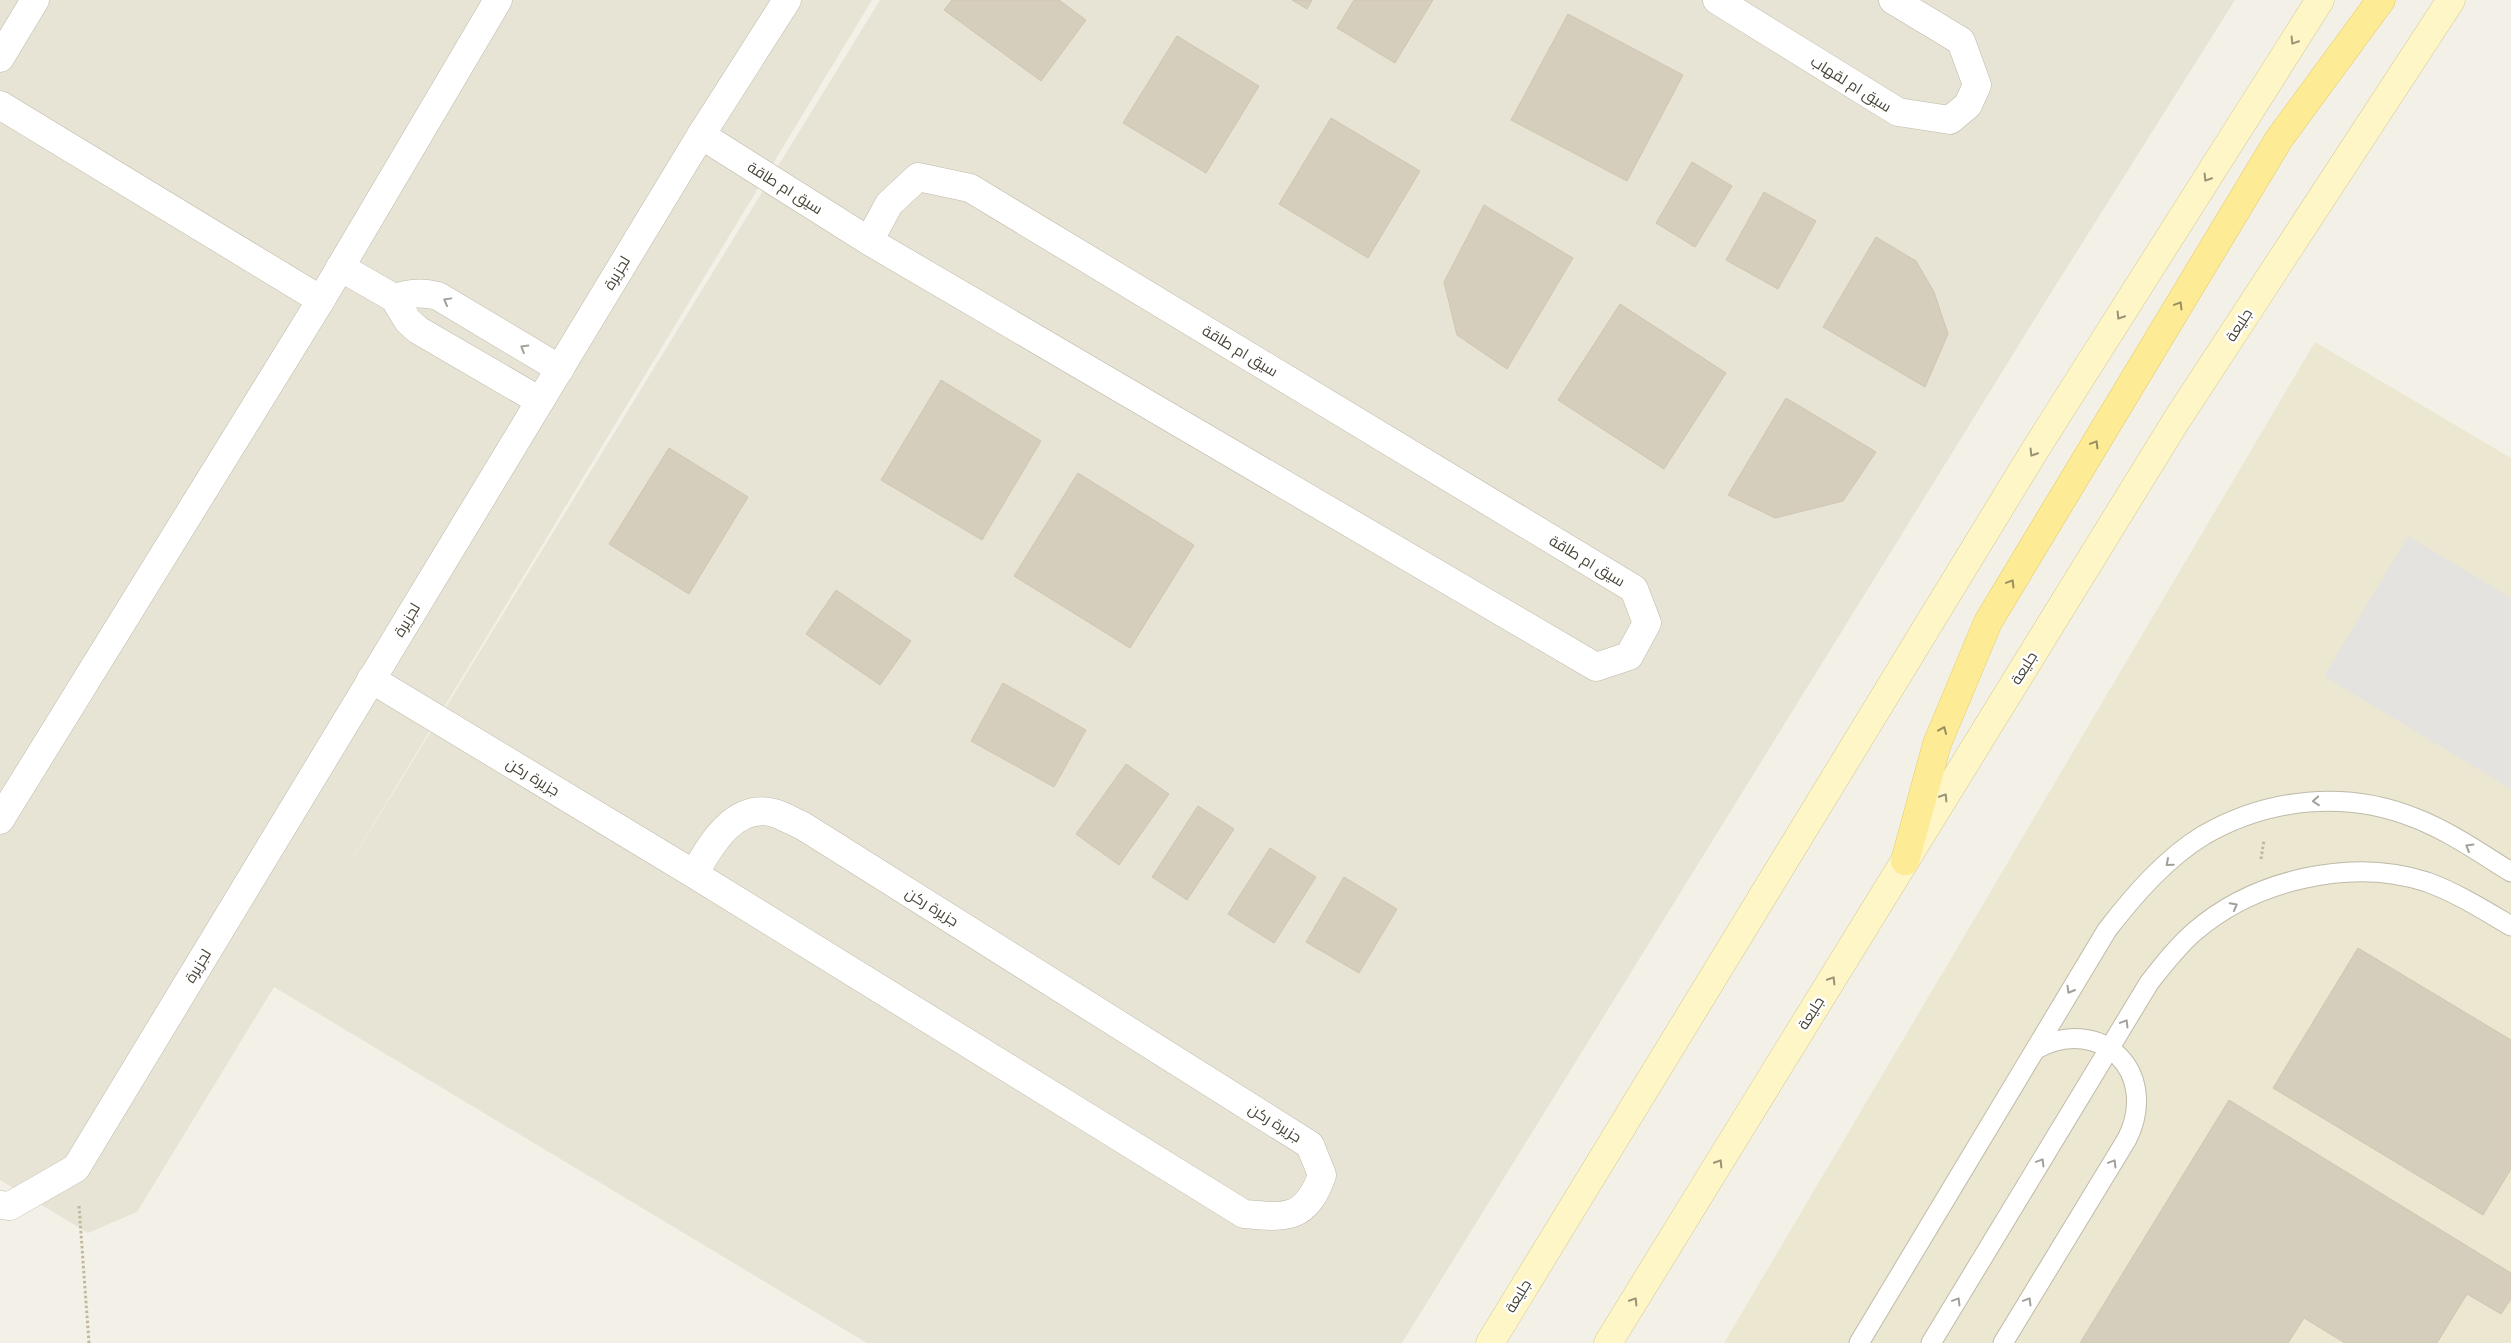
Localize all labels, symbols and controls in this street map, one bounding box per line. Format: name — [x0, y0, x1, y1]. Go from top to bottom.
one-way arrow — [2290, 36, 2300, 45]
street label: سيق ام لقهاب — [1807, 51, 1895, 117]
street label: سيق ام طاقة — [744, 157, 826, 219]
one-way arrow — [2203, 173, 2213, 182]
street label: لجزيرة — [599, 252, 634, 293]
one-way arrow — [443, 298, 452, 308]
one-way arrow — [2173, 301, 2183, 310]
street label: جليعة — [2221, 305, 2256, 345]
one-way arrow — [2116, 310, 2126, 319]
street label: سيق ام طاقة — [1198, 321, 1282, 381]
one-way arrow — [521, 344, 530, 354]
one-way arrow — [2089, 440, 2099, 449]
one-way arrow — [2030, 447, 2039, 457]
street label: سيق ام طاقة — [1545, 531, 1629, 591]
one-way arrow — [2005, 579, 2015, 588]
street label: لجزيرة — [389, 599, 424, 640]
street label: جليعة — [2006, 648, 2041, 688]
one-way arrow — [1936, 726, 1947, 735]
street label: جزيرة ركن — [503, 753, 563, 801]
one-way arrow — [1938, 793, 1948, 802]
one-way arrow — [2312, 796, 2320, 807]
one-way arrow — [2466, 843, 2475, 853]
one-way arrow — [2166, 857, 2175, 866]
street label: جزيرة ركن — [902, 883, 962, 931]
one-way arrow — [2228, 902, 2237, 912]
street label: لجزيرة — [180, 945, 215, 986]
one-way arrow — [1825, 976, 1835, 985]
one-way arrow — [2067, 985, 2077, 994]
street label: جليعة — [1793, 993, 1828, 1033]
one-way arrow — [2118, 1020, 2128, 1029]
street label: جزيرة ركن — [1245, 1099, 1305, 1147]
one-way arrow — [2034, 1159, 2044, 1168]
one-way arrow — [2106, 1159, 2116, 1168]
one-way arrow — [1713, 1160, 1722, 1169]
street label: جليعة — [1500, 1276, 1535, 1316]
one-way arrow — [1627, 1298, 1637, 1307]
one-way arrow — [1950, 1298, 1960, 1307]
one-way arrow — [2022, 1298, 2032, 1307]

